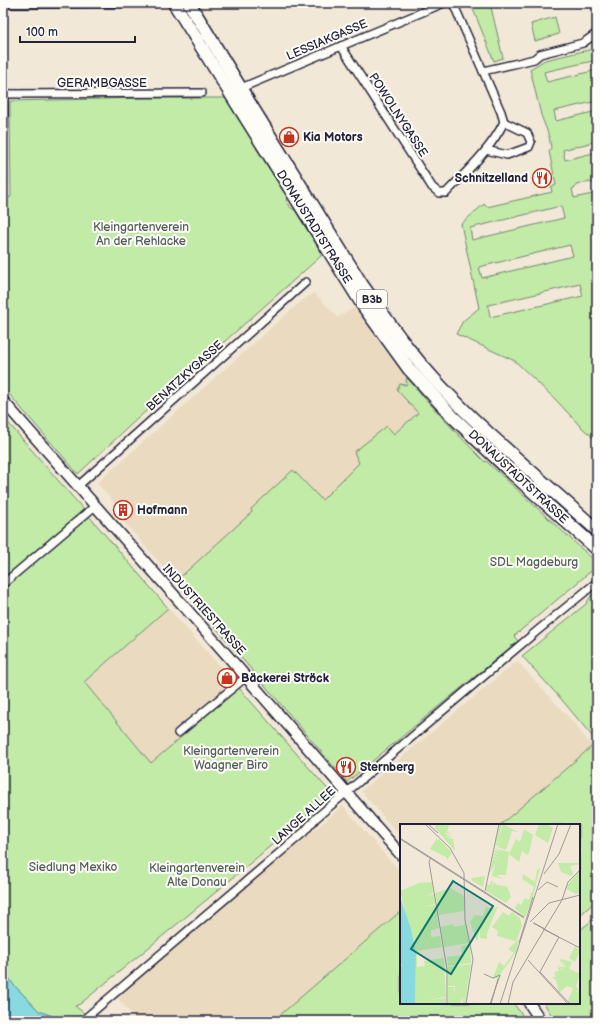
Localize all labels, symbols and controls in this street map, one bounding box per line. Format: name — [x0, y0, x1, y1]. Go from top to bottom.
street label: LESSIAKGASSE — [284, 16, 370, 64]
scale bar — [20, 18, 135, 44]
text: 100 m — [26, 25, 58, 40]
street label: POWOLNYGASSE — [365, 70, 431, 160]
street label: GERAMBGASSE — [57, 76, 147, 91]
shop icon: Kia Motors — [278, 126, 300, 148]
place label: Kia Motors — [303, 130, 363, 145]
restaurant icon: Schnitzelland — [531, 167, 553, 189]
street label: DONAUSTADTSTRASSE — [273, 168, 355, 287]
place label: Schnitzelland — [455, 171, 528, 186]
park label: Kleingartenverein An der Rehlacke — [93, 220, 189, 249]
road number: B3b — [357, 290, 387, 308]
street label: BENATZKYGASSE — [143, 337, 227, 415]
street label: DONAUSTADTSTRASSE — [465, 427, 571, 527]
building icon: Hofmann — [112, 499, 134, 521]
place label: Hofmann — [137, 503, 188, 518]
park label: SDL Magdeburg — [490, 555, 578, 570]
street label: INDUSTRIESTRASSE — [159, 561, 249, 659]
shop icon: Bäckerei Ströck — [216, 667, 238, 689]
place label: Bäckerei Ströck — [241, 671, 330, 686]
park label: Kleingartenverein Waagner Biro — [183, 744, 279, 773]
restaurant icon: Sternberg — [335, 756, 357, 778]
place label: Sternberg — [360, 760, 415, 775]
street label: LANGE ALLEE — [269, 783, 339, 848]
inset map — [400, 824, 580, 1004]
park label: Siedlung Mexiko — [29, 860, 117, 875]
park label: Kleingartenverein Alte Donau — [149, 861, 245, 890]

